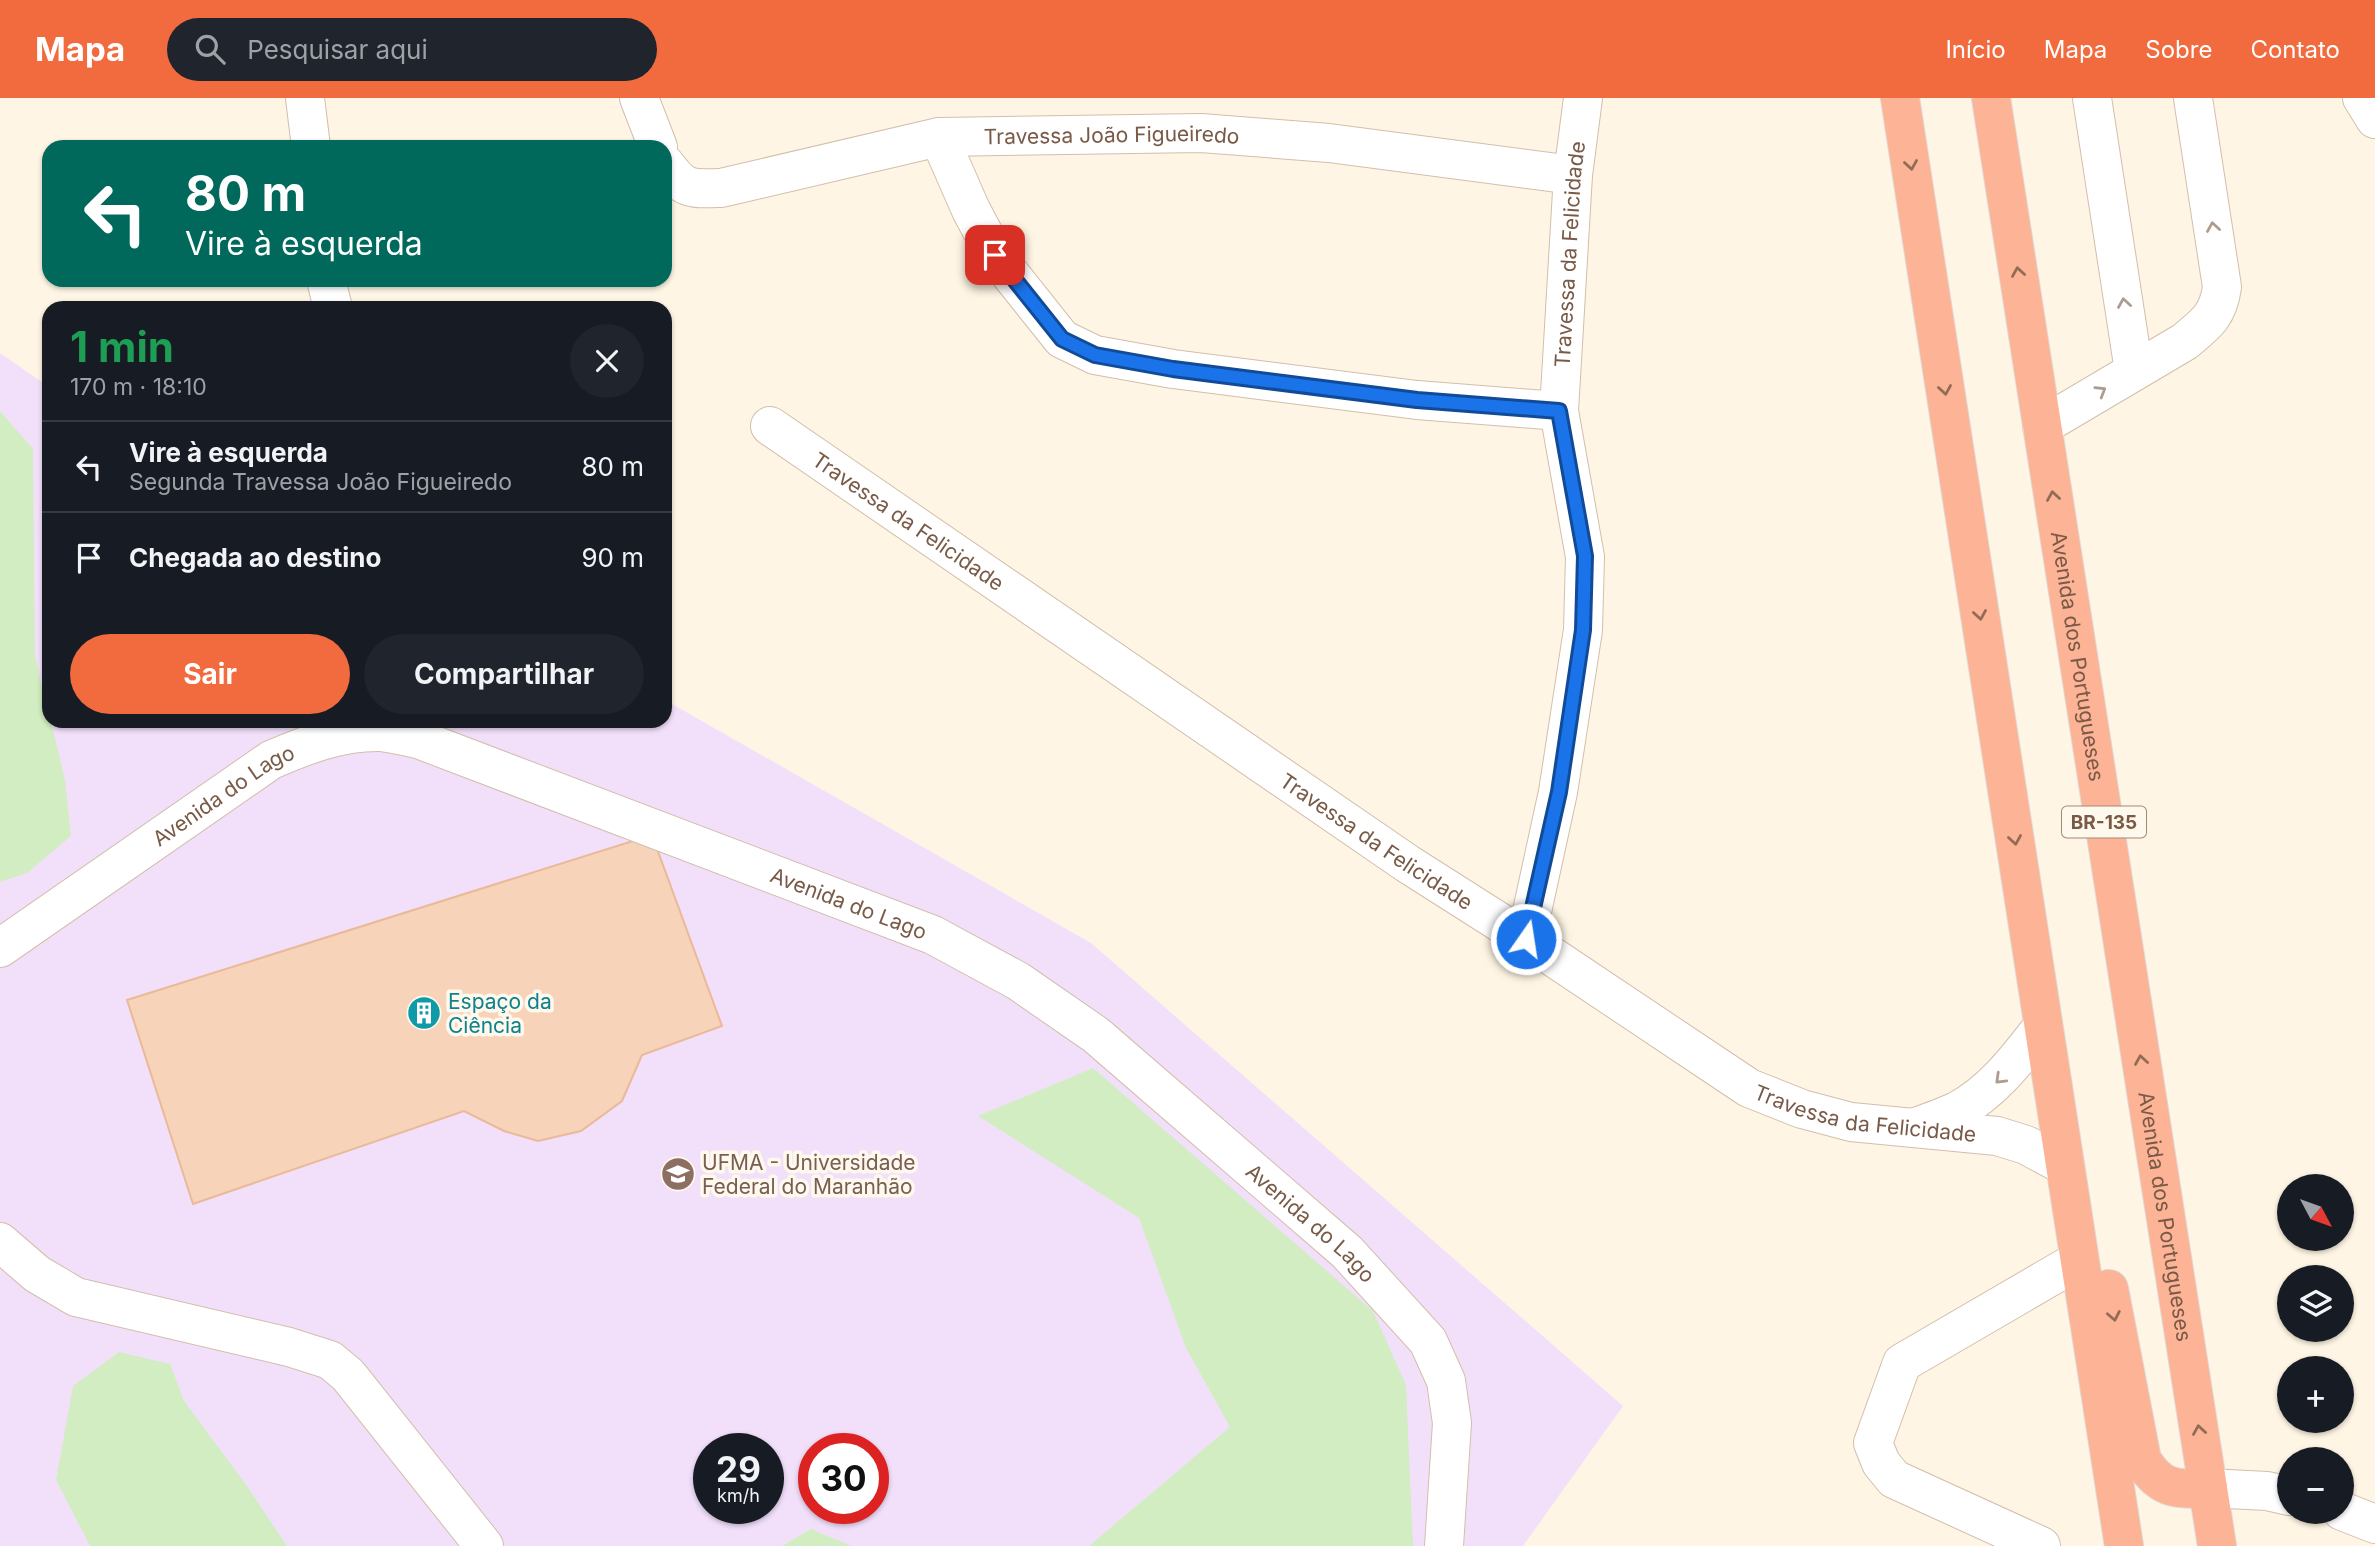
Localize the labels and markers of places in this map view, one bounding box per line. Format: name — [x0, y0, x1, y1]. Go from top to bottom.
pin — [965, 225, 1025, 285]
place label: Espaço da Ciência — [448, 989, 552, 1038]
building icon: Espaço da Ciência — [405, 994, 443, 1032]
place label: UFMA - Universidade Federal do Maranhão — [702, 1150, 916, 1199]
school or university icon: UFMA - Universidade Federal do Maranhão — [659, 1155, 697, 1193]

